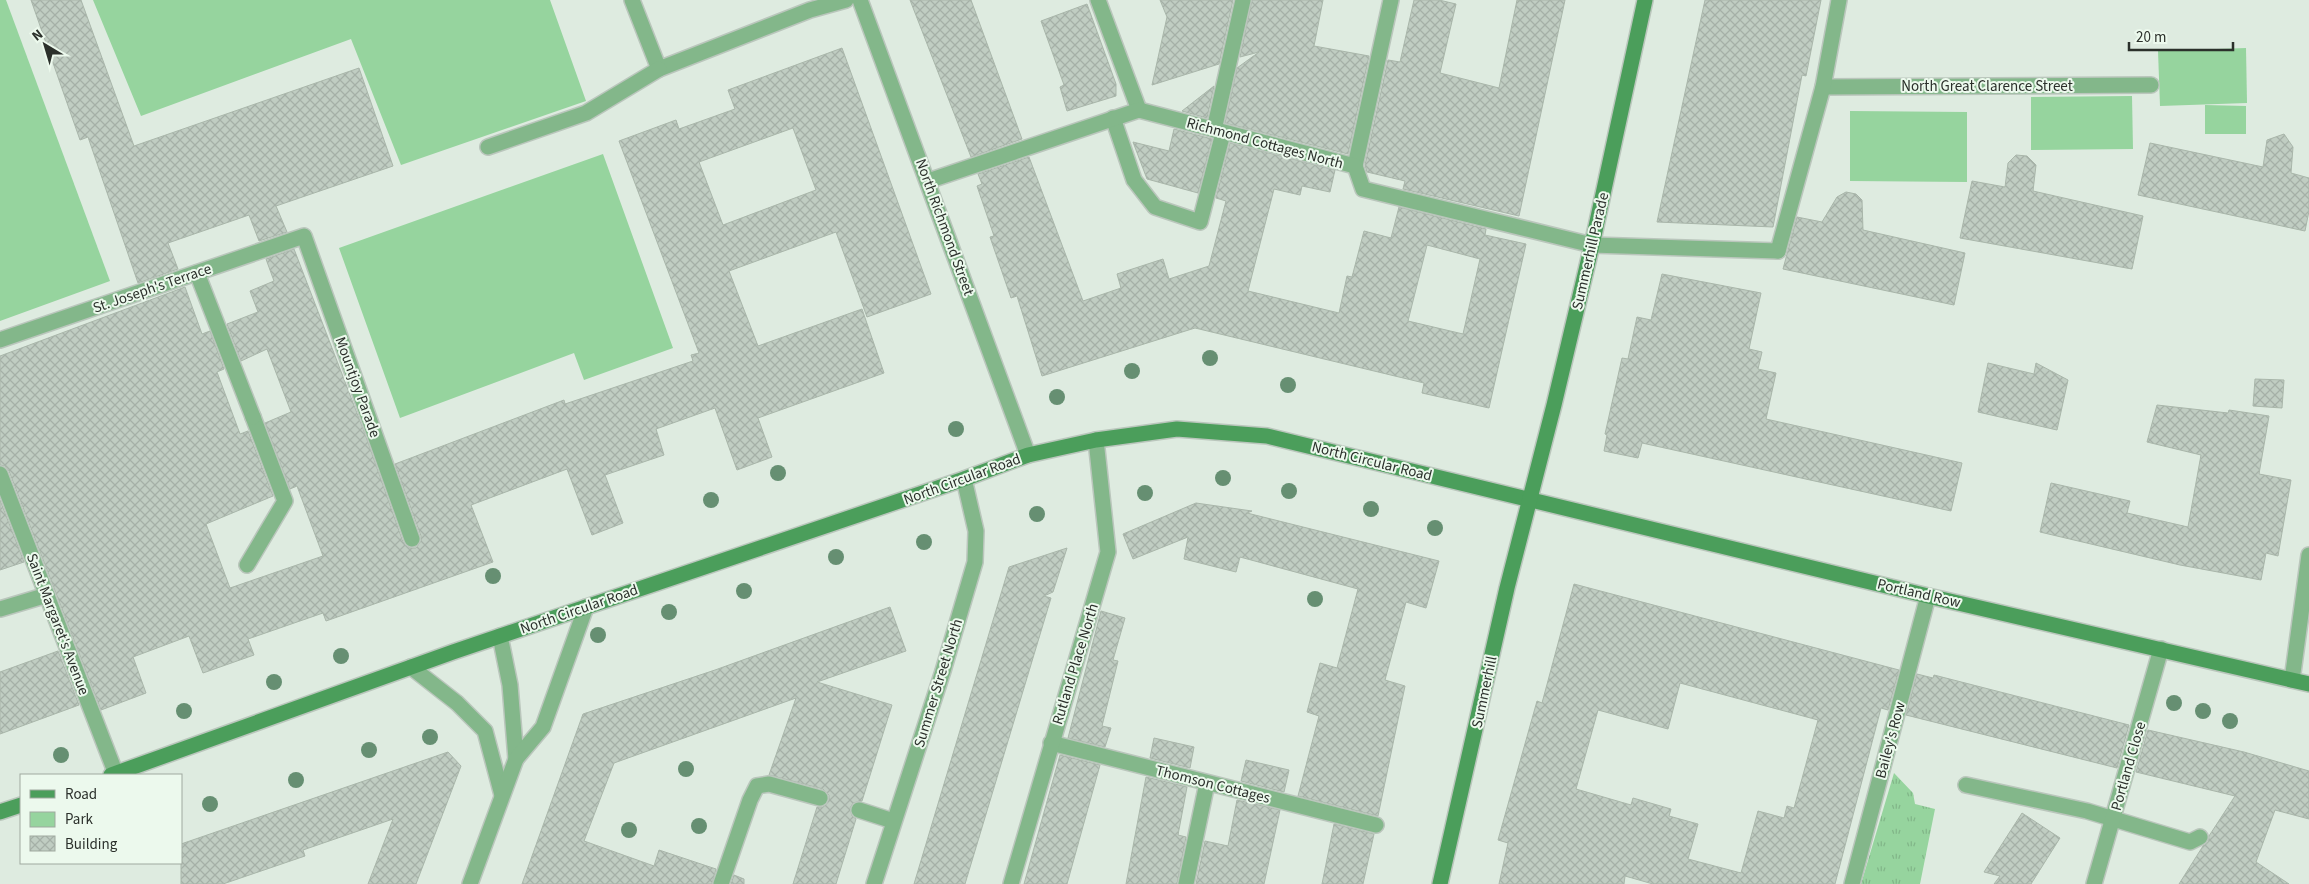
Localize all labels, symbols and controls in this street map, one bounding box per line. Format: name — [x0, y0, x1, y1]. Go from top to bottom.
north arrow — [20, 20, 70, 70]
scale bar — [2129, 20, 2233, 52]
text: N — [28, 25, 47, 46]
text: 20 m — [2136, 27, 2166, 48]
street label: North Great Clarence Street — [1901, 76, 2073, 97]
street label: Richmond Cottages North — [1184, 112, 1345, 174]
street label: North Richmond Street — [910, 156, 979, 299]
street label: Summerhill Parade — [1567, 190, 1614, 312]
street label: St. Joseph's Terrace — [90, 258, 214, 319]
street label: Mountjoy Parade — [330, 334, 385, 440]
street label: North Circular Road — [1309, 436, 1434, 487]
street label: North Circular Road — [901, 449, 1024, 510]
street label: Saint Margaret's Avenue — [21, 550, 94, 698]
street label: Portland Row — [1875, 574, 1963, 613]
street label: North Circular Road — [517, 579, 641, 639]
street label: Rutland Place North — [1047, 601, 1104, 727]
street label: Summer Street North — [909, 616, 968, 750]
street label: Summerhill — [1467, 654, 1502, 730]
street label: Bailey's Row — [1870, 699, 1911, 781]
street label: Portland Close — [2106, 719, 2151, 813]
street label: Thomson Cottages — [1154, 760, 1272, 809]
legend — [20, 774, 182, 864]
text: Road — [65, 784, 97, 805]
text: Park — [65, 809, 94, 830]
text: Building — [65, 834, 118, 855]

